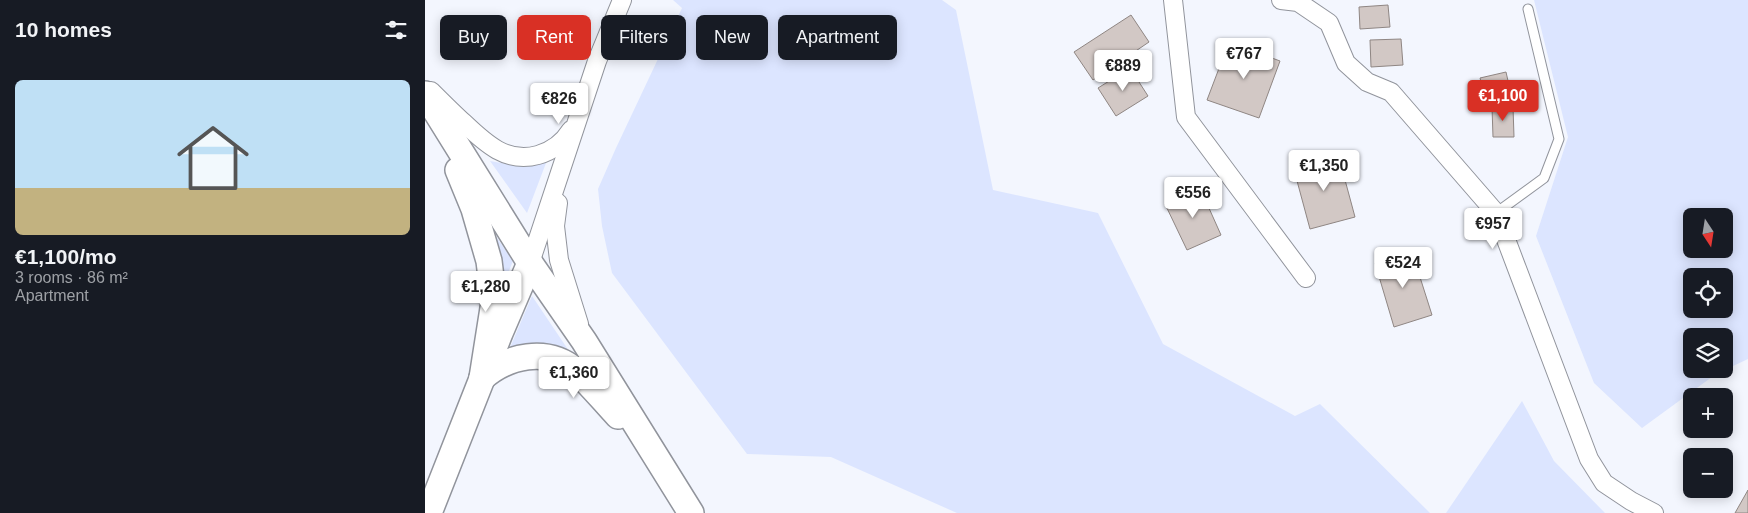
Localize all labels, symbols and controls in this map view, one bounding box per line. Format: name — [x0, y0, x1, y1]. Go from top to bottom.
chip: Buy — [440, 15, 507, 60]
chip: Rent — [517, 15, 591, 60]
chip: Filters — [601, 15, 686, 60]
chip: New — [696, 15, 768, 60]
chip: Apartment — [778, 15, 897, 60]
icon: filters — [382, 16, 410, 44]
text: 10 homes — [15, 18, 112, 41]
pin: €767 — [1214, 38, 1274, 80]
text: €767 — [1226, 45, 1262, 62]
pin: €889 — [1093, 49, 1153, 92]
text: €889 — [1105, 57, 1141, 74]
pin: €1,100 — [1462, 80, 1544, 122]
pin: €826 — [529, 82, 589, 125]
text: €1,100 — [1479, 87, 1527, 104]
text: €826 — [541, 90, 577, 107]
icon: home — [168, 113, 258, 203]
pin: €1,350 — [1283, 150, 1365, 192]
text: €1,350 — [1300, 157, 1348, 174]
pin: €556 — [1163, 176, 1223, 219]
text: €556 — [1175, 184, 1211, 201]
pin: €957 — [1463, 208, 1523, 250]
north arrow — [1683, 208, 1733, 258]
map controls — [1683, 208, 1733, 498]
text: €957 — [1475, 215, 1511, 232]
text: €1,100/mo — [15, 245, 117, 268]
pin: €524 — [1373, 246, 1433, 289]
text: €524 — [1385, 254, 1421, 271]
button: locate — [1683, 268, 1733, 318]
text: 3 rooms · 86 m² — [15, 269, 128, 286]
pin: €1,280 — [445, 270, 527, 313]
text: €1,280 — [462, 278, 510, 295]
text: Apartment — [15, 287, 89, 304]
button: layers — [1683, 328, 1733, 378]
pin: €1,360 — [533, 356, 615, 399]
text: €1,360 — [550, 364, 598, 381]
button: + — [1683, 388, 1733, 438]
button: − — [1683, 448, 1733, 498]

